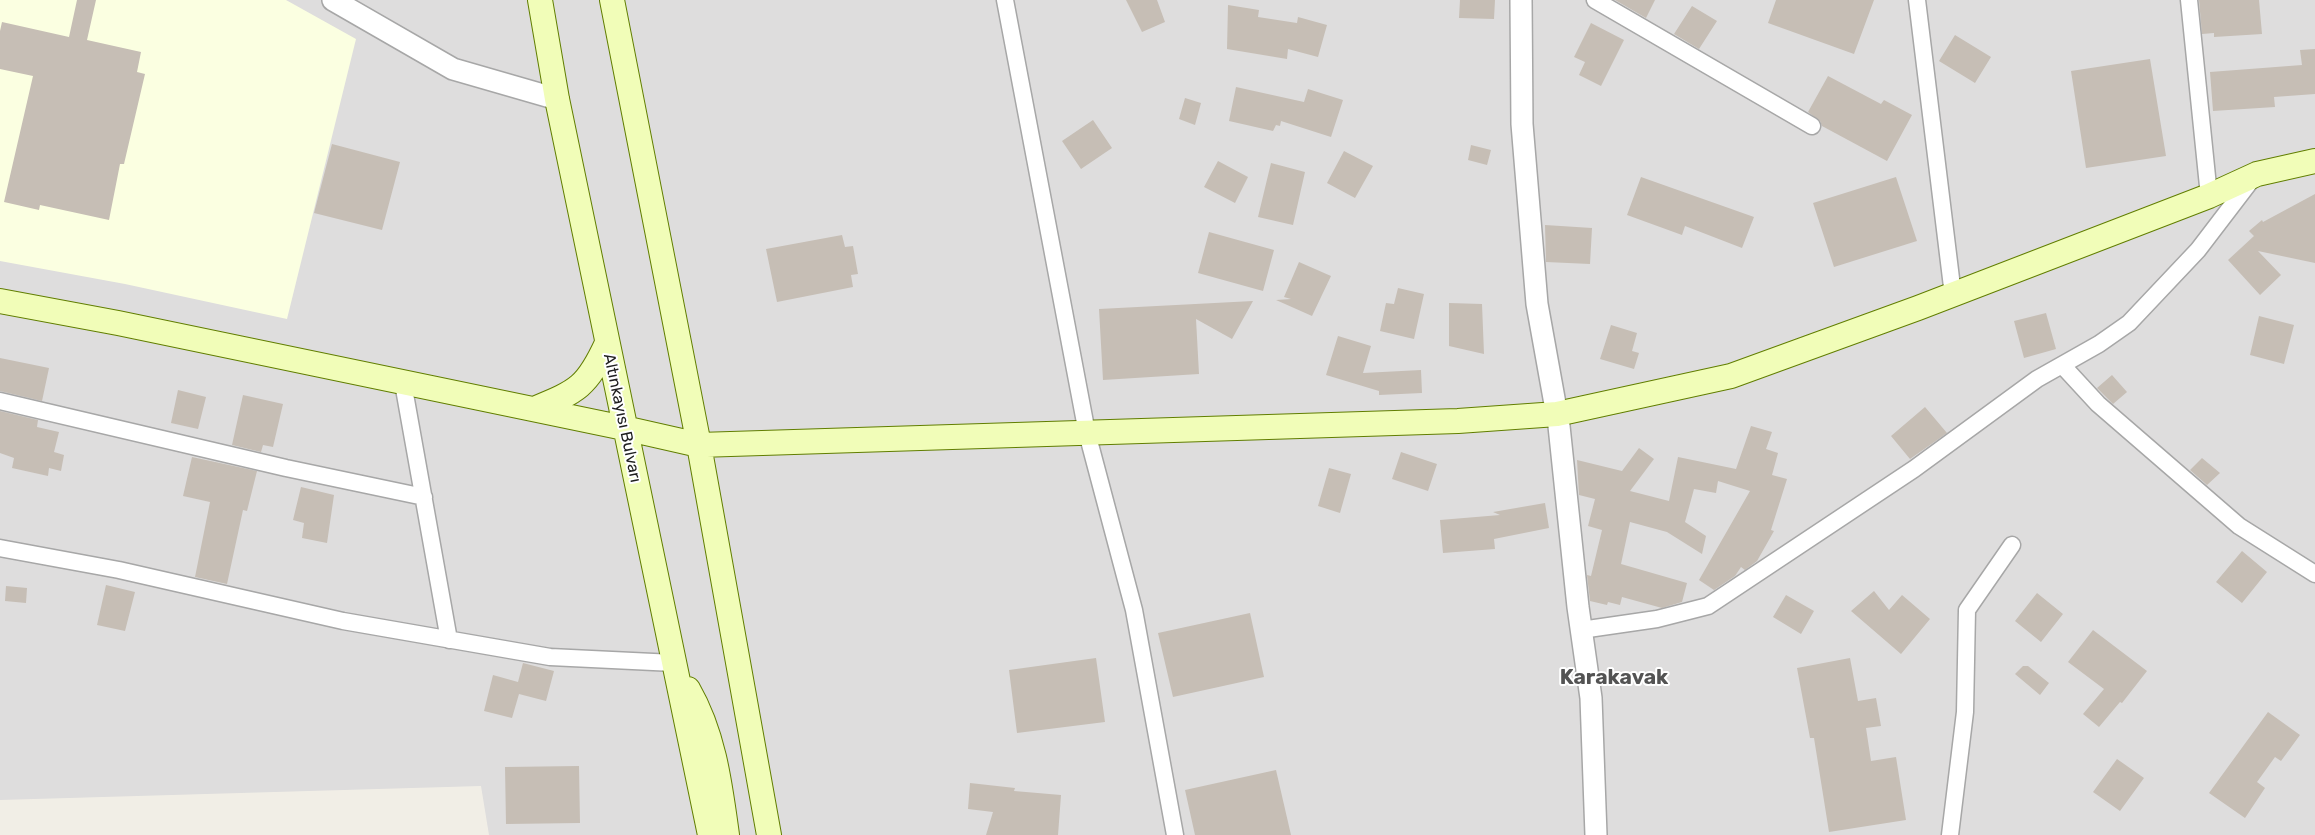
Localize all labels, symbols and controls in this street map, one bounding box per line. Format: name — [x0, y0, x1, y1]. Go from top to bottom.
street label: Altınkayısı Bulvarı — [599, 352, 645, 484]
district label: Karakavak — [1560, 665, 1668, 691]

